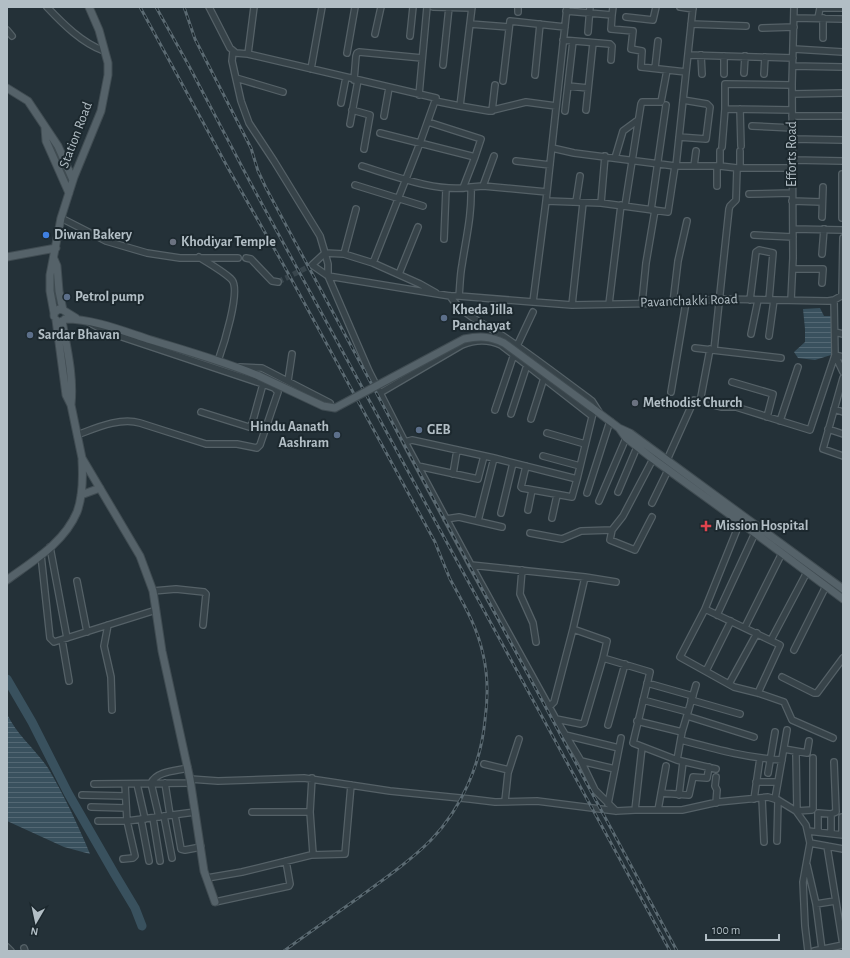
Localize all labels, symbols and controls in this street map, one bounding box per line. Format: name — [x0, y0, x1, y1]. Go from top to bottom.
street label: Station Road — [57, 100, 95, 170]
street label: Efforts Road — [785, 121, 799, 187]
place label: Diwan Bakery — [54, 228, 133, 242]
marker: Diwan Bakery — [41, 230, 51, 240]
place label: Khodiyar Temple — [181, 235, 276, 249]
marker: Khodiyar Temple — [168, 237, 178, 247]
place label: Petrol pump — [75, 290, 144, 304]
marker: Petrol pump — [62, 292, 72, 302]
street label: Pavanchakki Road — [640, 292, 738, 310]
place label: Kheda Jilla Panchayat — [452, 303, 513, 333]
marker: Kheda Jilla Panchayat — [439, 313, 449, 323]
place label: Sardar Bhavan — [38, 328, 120, 342]
marker: Sardar Bhavan — [25, 330, 35, 340]
place label: Methodist Church — [643, 396, 743, 410]
marker: Methodist Church — [630, 398, 640, 408]
place label: Hindu Aanath Aashram — [250, 420, 329, 450]
place label: GEB — [427, 423, 451, 437]
marker: GEB — [414, 425, 424, 435]
marker: Hindu Aanath Aashram — [332, 430, 342, 440]
place label: Mission Hospital — [715, 519, 808, 533]
marker: Mission Hospital — [700, 520, 712, 532]
north arrow — [16, 902, 56, 942]
scale bar — [706, 916, 779, 942]
text: 100 m — [712, 924, 740, 936]
text: N — [30, 925, 39, 937]

